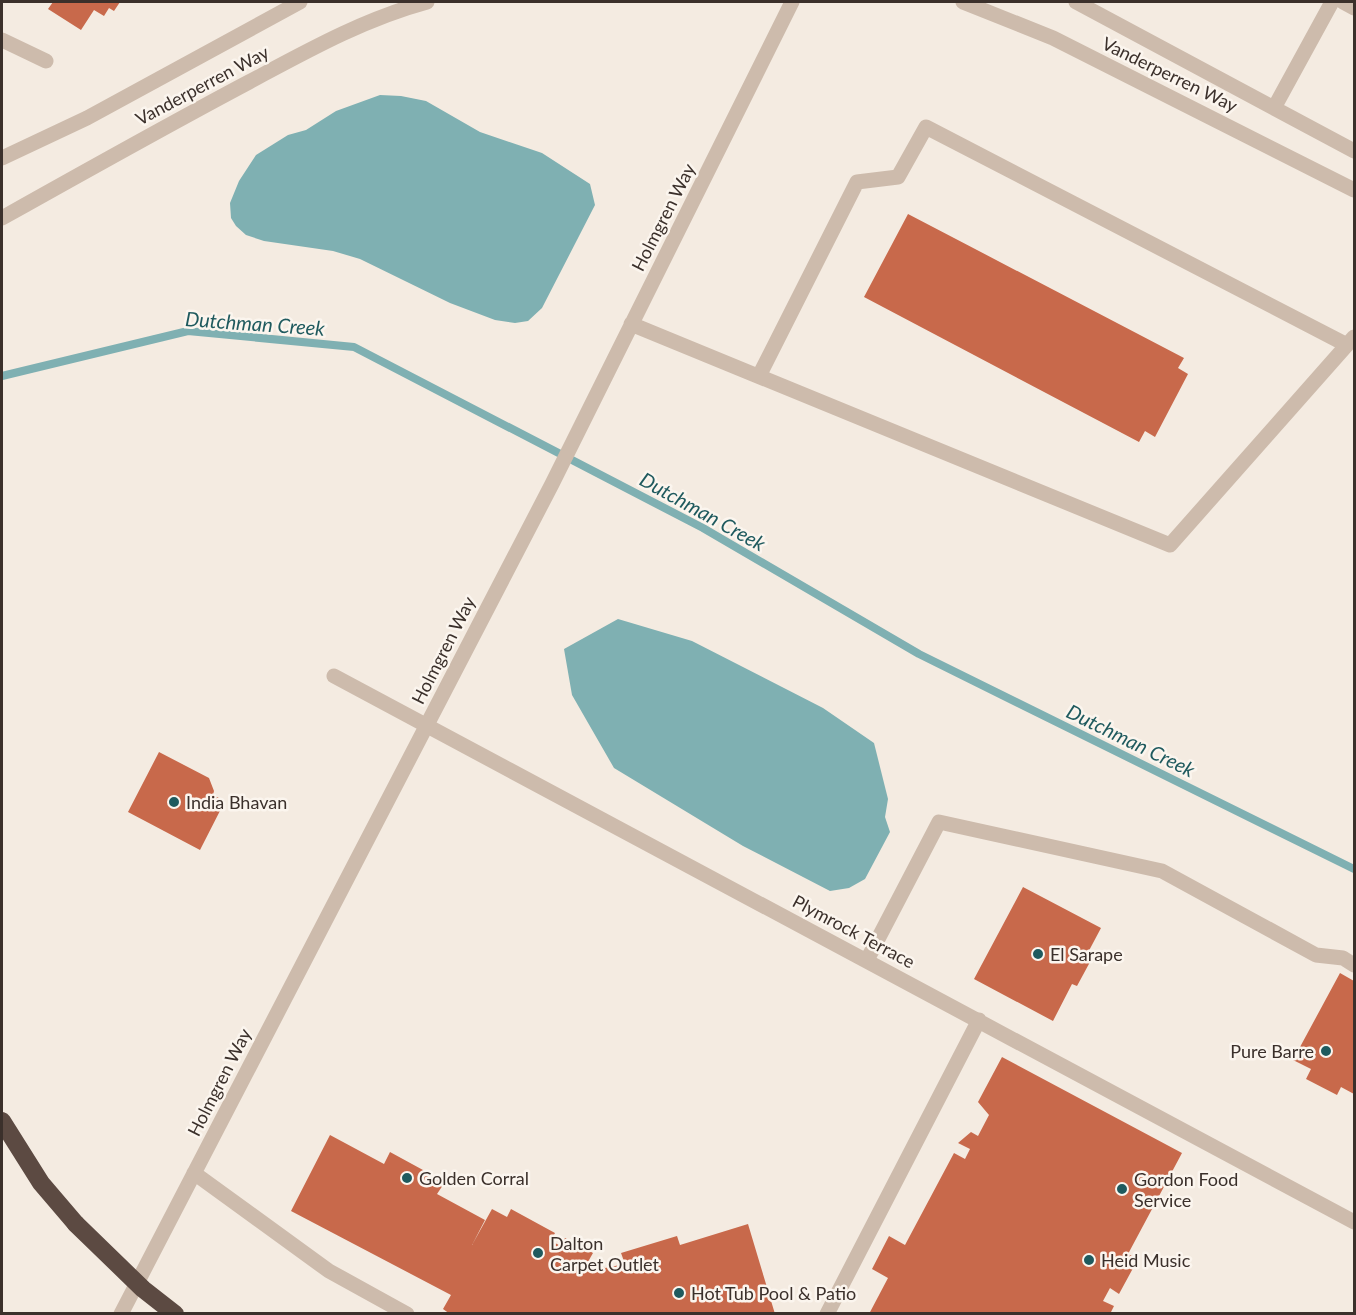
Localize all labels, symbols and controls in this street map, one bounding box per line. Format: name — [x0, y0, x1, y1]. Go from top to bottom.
street label: Vanderperren Way — [1099, 32, 1242, 117]
street label: Vanderperren Way — [132, 40, 273, 129]
street label: Holmgren Way — [626, 159, 700, 274]
water label: Dutchman Creek — [184, 306, 326, 340]
water label: Dutchman Creek — [636, 467, 770, 556]
street label: Holmgren Way — [406, 592, 480, 707]
water label: Dutchman Creek — [1063, 699, 1200, 782]
place label: India Bhavan — [186, 791, 287, 813]
marker: India Bhavan — [167, 795, 181, 809]
street label: Plymrock Terrace — [789, 890, 919, 972]
place label: El Sarape — [1050, 943, 1123, 965]
marker: El Sarape — [1031, 947, 1045, 961]
street label: Holmgren Way — [182, 1024, 256, 1139]
place label: Pure Barre — [1230, 1040, 1314, 1062]
marker: Pure Barre — [1319, 1044, 1333, 1058]
place label: Golden Corral — [419, 1167, 529, 1189]
place label: Gordon Food Service — [1134, 1168, 1238, 1211]
marker: Golden Corral — [400, 1171, 414, 1185]
marker: Gordon Food Service — [1115, 1182, 1129, 1196]
place label: Dalton Carpet Outlet — [550, 1232, 660, 1275]
marker: Dalton Carpet Outlet — [531, 1246, 545, 1260]
place label: Heid Music — [1101, 1249, 1191, 1271]
marker: Heid Music — [1082, 1253, 1096, 1267]
place label: Hot Tub Pool & Patio — [691, 1282, 856, 1304]
marker: Hot Tub Pool & Patio — [672, 1286, 686, 1300]

